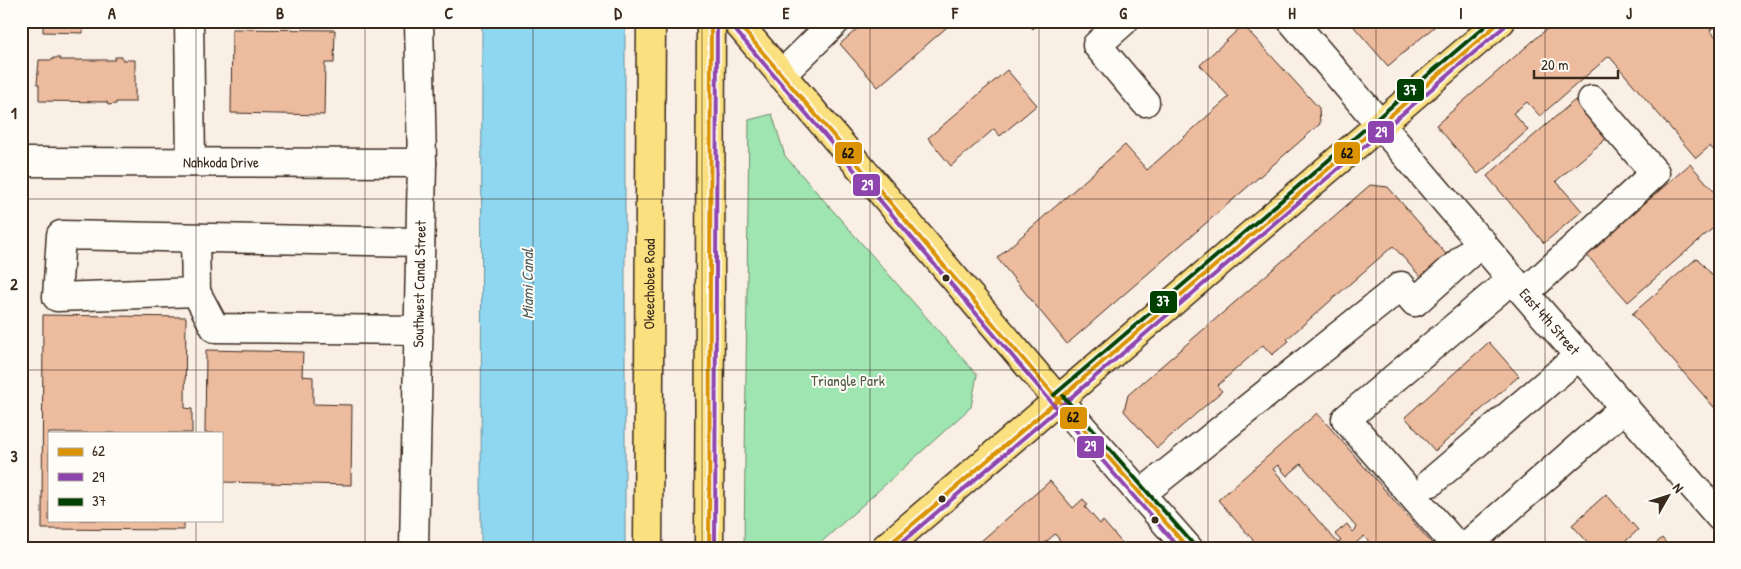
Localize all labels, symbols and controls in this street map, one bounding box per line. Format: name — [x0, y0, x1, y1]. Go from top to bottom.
text: A — [108, 2, 116, 24]
text: B — [276, 2, 284, 24]
text: C — [445, 2, 454, 24]
text: D — [614, 2, 622, 24]
text: E — [782, 2, 790, 24]
text: F — [951, 2, 959, 24]
text: G — [1119, 2, 1127, 24]
text: H — [1288, 2, 1296, 24]
text: I — [1459, 2, 1463, 24]
text: J — [1626, 2, 1632, 24]
scale bar — [1534, 48, 1617, 80]
text: 20 m — [1541, 54, 1568, 75]
line badge: 37 — [1396, 78, 1425, 102]
text: 37 — [1403, 80, 1417, 99]
text: 1 — [11, 102, 17, 124]
line badge: 29 — [1367, 120, 1395, 144]
text: 29 — [1375, 122, 1388, 141]
line badge: 62 — [834, 141, 863, 165]
line badge: 62 — [1333, 141, 1361, 165]
text: 62 — [842, 143, 855, 162]
text: 62 — [1341, 143, 1354, 162]
street label: Nahkoda Drive — [183, 151, 259, 173]
line badge: 29 — [852, 173, 881, 197]
text: 29 — [861, 175, 874, 194]
street label: Southwest Canal Street — [407, 220, 431, 348]
street label: Okeechobee Road — [638, 238, 660, 330]
water label: Miami Canal — [516, 248, 538, 319]
text: 2 — [10, 273, 18, 295]
unlabelled marker — [941, 273, 951, 283]
street label: East 4th Street — [1515, 284, 1585, 360]
line badge: 37 — [1149, 290, 1178, 314]
text: 37 — [1156, 291, 1170, 310]
park label: Triangle Park — [811, 370, 885, 391]
line badge: 62 — [1059, 406, 1088, 430]
text: 62 — [1067, 407, 1080, 426]
legend — [48, 432, 222, 522]
line badge: 29 — [1076, 435, 1105, 459]
text: 29 — [1084, 436, 1097, 455]
text: 62 — [92, 440, 105, 461]
text: 3 — [10, 445, 18, 467]
text: 29 — [92, 466, 105, 487]
north arrow — [1644, 472, 1694, 522]
text: N — [1669, 479, 1689, 497]
text: 37 — [92, 490, 106, 511]
unlabelled marker — [937, 494, 947, 504]
unlabelled marker — [1150, 515, 1160, 525]

